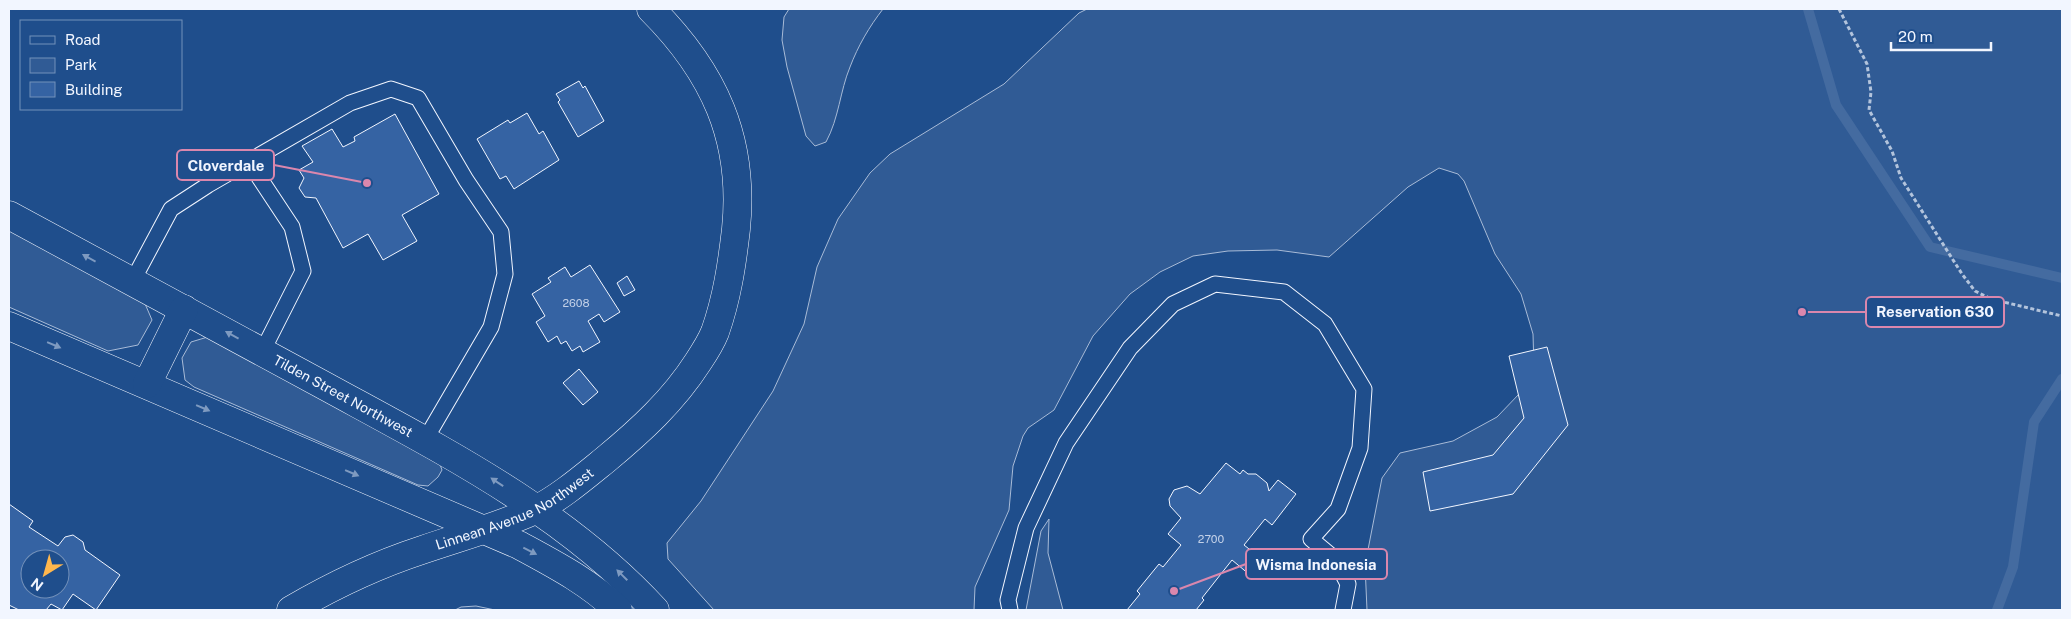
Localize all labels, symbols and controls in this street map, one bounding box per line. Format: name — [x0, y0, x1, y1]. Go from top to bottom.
legend — [20, 20, 182, 110]
scale bar — [1891, 20, 1991, 52]
text: 20 m — [1898, 28, 1933, 45]
text: Road — [65, 31, 101, 48]
text: Park — [65, 56, 97, 73]
text: Building — [65, 81, 123, 98]
callout: Cloverdale — [177, 150, 274, 180]
text: Cloverdale — [188, 157, 264, 174]
one-way arrow — [82, 254, 96, 263]
house number: 2608 — [562, 297, 590, 309]
callout: Reservation 630 — [1866, 297, 2004, 327]
text: Reservation 630 — [1876, 303, 1994, 320]
one-way arrow — [225, 331, 239, 340]
one-way arrow — [47, 341, 61, 349]
street label: Tilden Street Northwest — [271, 352, 415, 440]
one-way arrow — [196, 405, 210, 413]
street label: Linnean Avenue Northwest — [433, 465, 597, 553]
one-way arrow — [345, 469, 359, 477]
one-way arrow — [490, 477, 503, 487]
house number: 2700 — [1198, 533, 1224, 545]
one-way arrow — [523, 547, 537, 555]
north arrow — [20, 549, 70, 599]
callout: Wisma Indonesia — [1246, 549, 1387, 579]
text: Wisma Indonesia — [1256, 556, 1376, 573]
one-way arrow — [616, 569, 628, 581]
text: N — [28, 575, 46, 594]

